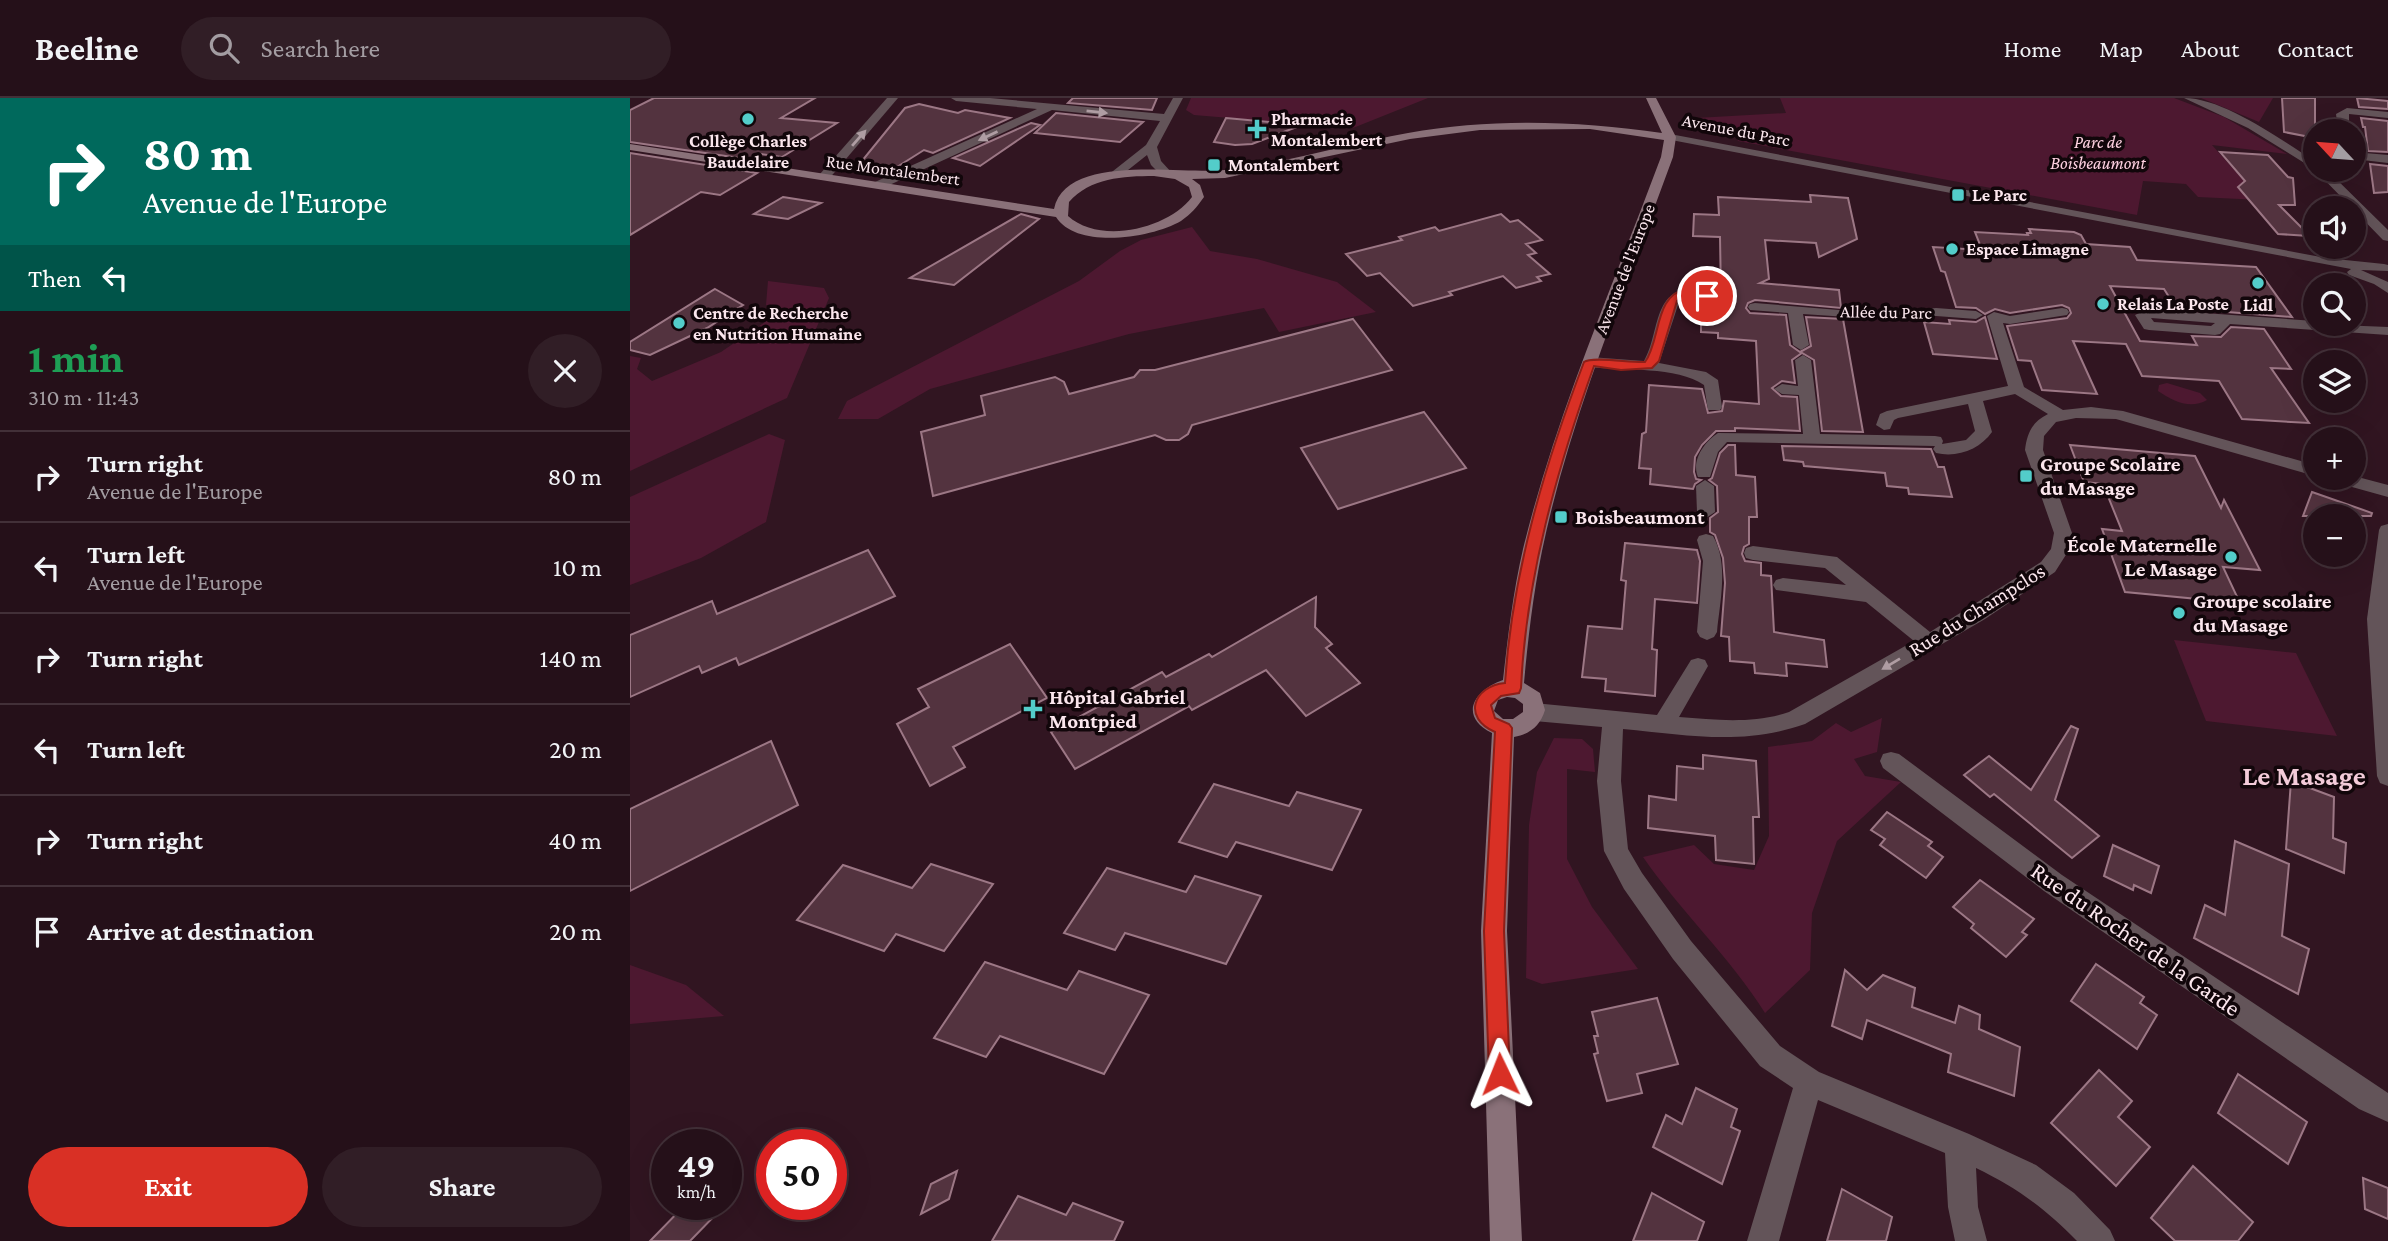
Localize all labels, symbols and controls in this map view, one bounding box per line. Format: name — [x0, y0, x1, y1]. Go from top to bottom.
search box — [181, 17, 671, 80]
icon: search — [205, 29, 243, 67]
text: Beeline — [35, 30, 139, 67]
text: Search here — [261, 34, 380, 63]
text: Home — [2004, 35, 2061, 62]
text: Map — [2099, 35, 2143, 62]
text: About — [2181, 35, 2239, 62]
text: Contact — [2277, 35, 2353, 62]
one-way arrow — [1086, 106, 1108, 117]
place label: Pharmacie Montalembert — [1271, 109, 1383, 150]
street label: Avenue du Parc — [1680, 110, 1792, 150]
marker: Collège Charles Baudelaire — [740, 111, 756, 127]
north arrow — [2303, 119, 2366, 182]
map controls — [2303, 119, 2366, 567]
marker: Pharmacie Montalembert — [1249, 121, 1265, 137]
icon: right — [28, 126, 119, 217]
text: 80 m — [143, 126, 252, 181]
one-way arrow — [851, 129, 866, 146]
one-way arrow — [978, 130, 998, 141]
place label: Collège Charles Baudelaire — [689, 131, 807, 172]
park label: Parc de Boisbeaumont — [2050, 132, 2146, 173]
street label: Rue Montalembert — [825, 151, 962, 189]
place label: Montalembert — [1228, 155, 1340, 175]
marker: Montalembert — [1206, 157, 1222, 173]
text: Avenue de l'Europe — [143, 184, 387, 220]
place label: Le Parc — [1972, 185, 2027, 205]
marker: Le Parc — [1950, 187, 1966, 203]
button: sound — [2303, 196, 2366, 259]
street label: Avenue de l'Europe — [1591, 201, 1659, 337]
place label: Espace Limagne — [1966, 239, 2089, 259]
marker: Espace Limagne — [1944, 241, 1960, 257]
icon: left — [96, 259, 134, 297]
text: Then — [28, 264, 82, 293]
pin — [1677, 266, 1737, 326]
button: search — [2303, 273, 2366, 336]
marker: Lidl — [2250, 275, 2266, 291]
icon: arrive — [1688, 277, 1726, 315]
place label: Relais La Poste — [2117, 294, 2229, 314]
place label: Lidl — [2243, 295, 2273, 315]
marker: Relais La Poste — [2095, 296, 2111, 312]
street label: Allée du Parc — [1840, 301, 1933, 323]
place label: Centre de Recherche en Nutrition Humaine — [693, 303, 862, 344]
marker: Centre de Recherche en Nutrition Humaine — [671, 315, 687, 331]
text: 1 min — [28, 334, 124, 381]
button: close — [528, 334, 602, 408]
button: layers — [2303, 350, 2366, 413]
text: 310 m · 11:43 — [28, 384, 139, 410]
button: + — [2303, 427, 2366, 490]
text: Turn right — [87, 449, 203, 478]
place label: Groupe Scolaire du Masage — [2040, 452, 2181, 500]
icon: right — [28, 458, 66, 496]
text: 80 m — [548, 462, 602, 491]
marker: Groupe Scolaire du Masage — [2018, 468, 2034, 484]
text: Avenue de l'Europe — [87, 478, 263, 504]
button: − — [2303, 504, 2366, 567]
place label: Boisbeaumont — [1575, 505, 1705, 529]
marker: Boisbeaumont — [1553, 509, 1569, 525]
place label: École Maternelle Le Masage — [2067, 533, 2217, 581]
text: Turn left — [87, 540, 185, 569]
icon: left — [28, 549, 66, 587]
marker: École Maternelle Le Masage — [2223, 549, 2239, 565]
text: 10 m — [553, 553, 602, 582]
street label: Rue du Champclos — [1905, 559, 2049, 661]
text: Avenue de l'Europe — [87, 569, 263, 595]
place label: Groupe scolaire du Masage — [2193, 589, 2332, 637]
marker: Groupe scolaire du Masage — [2171, 605, 2187, 621]
icon: right — [28, 640, 66, 678]
text: Turn right — [87, 644, 203, 673]
text: 140 m — [540, 644, 602, 673]
one-way arrow — [1882, 657, 1901, 670]
place label: Hôpital Gabriel Montpied — [1049, 685, 1185, 733]
marker: Hôpital Gabriel Montpied — [1023, 699, 1043, 719]
icon: left — [28, 731, 66, 769]
text: Turn left — [87, 735, 185, 764]
text: 20 m — [549, 735, 602, 764]
district label: Le Masage — [2242, 760, 2366, 791]
icon: right — [28, 822, 66, 860]
text: Turn right — [87, 826, 203, 855]
text: 40 m — [548, 826, 602, 855]
street label: Rue du Rocher de la Garde — [2026, 857, 2246, 1021]
icon: arrive — [28, 913, 66, 951]
text: Arrive at destination — [87, 917, 314, 946]
text: 20 m — [549, 917, 602, 946]
position arrow — [1463, 1037, 1537, 1111]
speed limit sign: 50 — [756, 1129, 847, 1220]
text: 49 — [678, 1146, 715, 1185]
button: Exit — [28, 1147, 308, 1227]
button: Share — [322, 1147, 602, 1227]
text: km/h — [677, 1182, 716, 1202]

